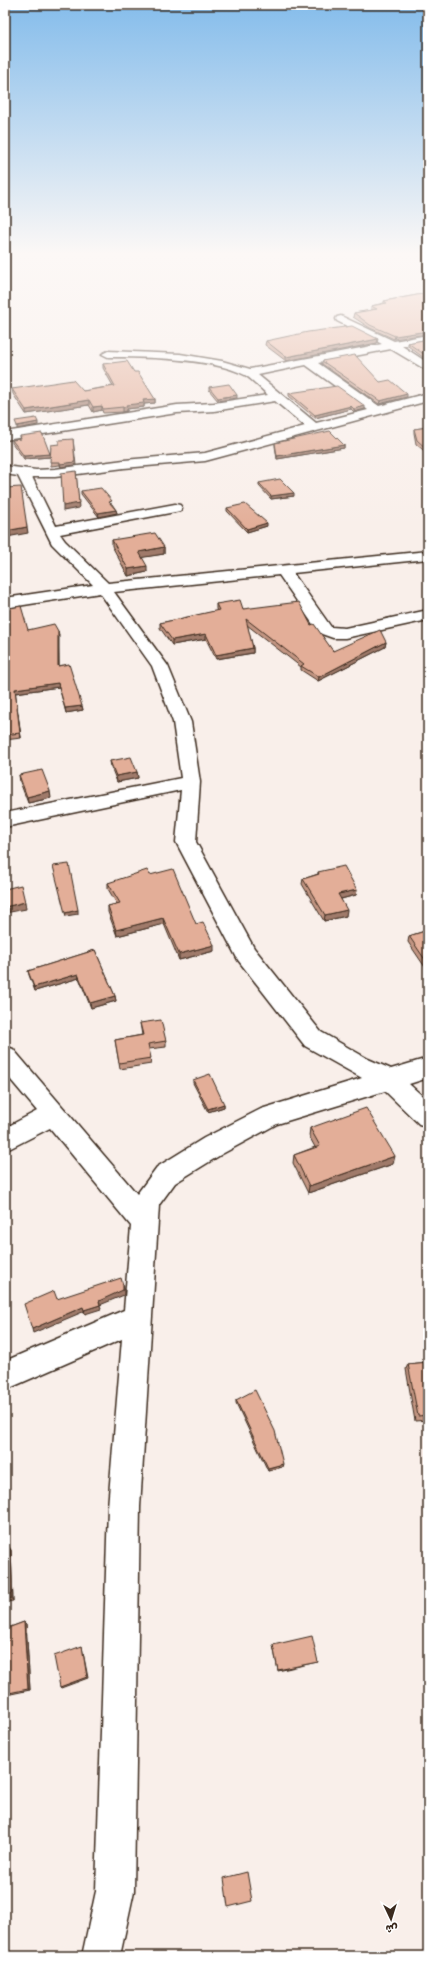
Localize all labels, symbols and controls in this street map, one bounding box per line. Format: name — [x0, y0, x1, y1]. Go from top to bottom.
north arrow — [371, 1899, 411, 1939]
text: ش — [385, 1922, 398, 1936]

